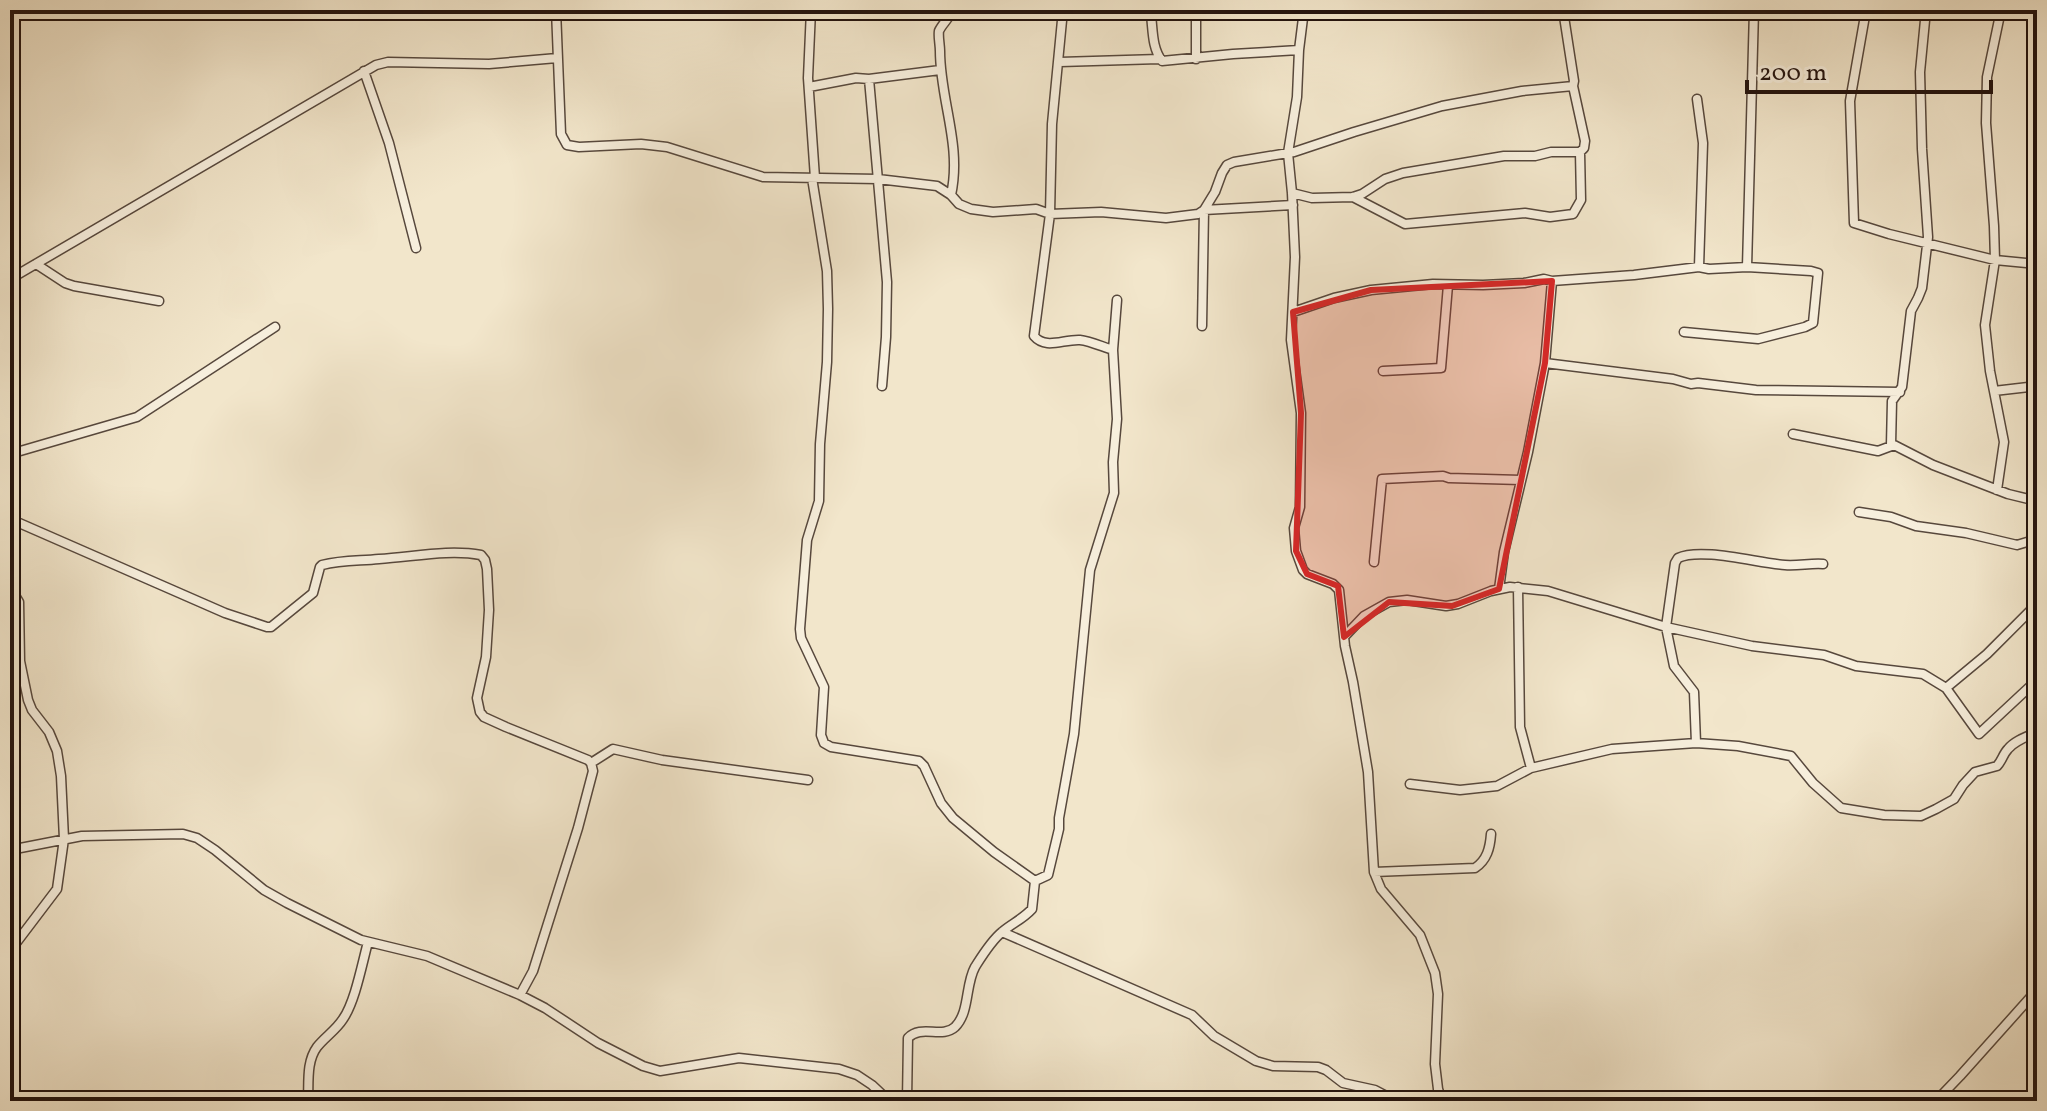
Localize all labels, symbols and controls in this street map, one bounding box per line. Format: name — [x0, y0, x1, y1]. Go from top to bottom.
scale bar — [1747, 44, 1991, 94]
text: 200 m — [1759, 57, 1827, 91]

